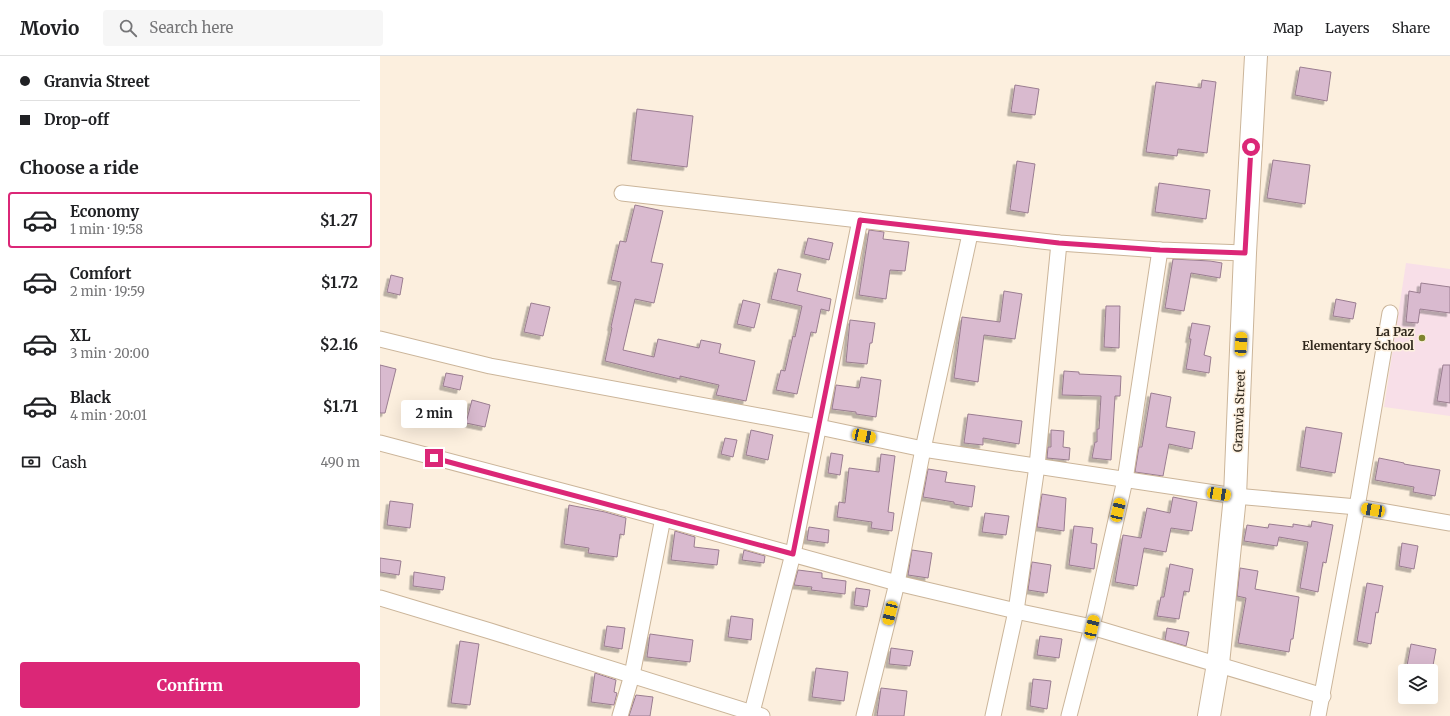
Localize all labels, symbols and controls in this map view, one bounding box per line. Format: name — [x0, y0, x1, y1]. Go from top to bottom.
search box — [103, 10, 383, 46]
text: Movio — [20, 16, 79, 40]
icon: search — [117, 17, 139, 39]
text: Search here — [149, 18, 233, 37]
text: Map — [1273, 19, 1303, 37]
text: Layers — [1325, 19, 1370, 37]
text: Share — [1392, 19, 1430, 37]
text: Granvia Street — [44, 72, 150, 91]
text: Drop-off — [44, 110, 109, 129]
route start — [1242, 138, 1260, 156]
text: Choose a ride — [20, 156, 139, 179]
icon: car — [22, 202, 58, 238]
text: Economy — [70, 202, 139, 221]
text: $1.27 — [320, 211, 358, 230]
text: 1 min · 19:58 — [70, 221, 143, 238]
icon: car — [22, 264, 58, 300]
text: Comfort — [70, 264, 131, 283]
text: $1.72 — [321, 273, 358, 292]
text: 2 min · 19:59 — [70, 283, 145, 300]
place label: La Paz Elementary School — [1302, 324, 1414, 353]
icon: car — [22, 326, 58, 362]
text: XL — [70, 326, 91, 345]
car — [1234, 332, 1248, 356]
marker: La Paz Elementary School — [1417, 333, 1427, 343]
text: $2.16 — [320, 335, 358, 354]
text: 3 min · 20:00 — [70, 345, 149, 362]
street label: Granvia Street — [1230, 369, 1248, 452]
icon: car — [22, 388, 58, 424]
text: Black — [70, 388, 111, 407]
text: $1.71 — [323, 397, 358, 416]
callout: 2 min — [401, 400, 467, 428]
text: 2 min — [415, 405, 453, 422]
text: 4 min · 20:01 — [70, 407, 147, 424]
car — [851, 428, 877, 444]
route end — [425, 449, 443, 467]
icon: cash — [20, 451, 42, 473]
text: Cash — [52, 453, 87, 472]
text: 490 m — [321, 454, 360, 471]
car — [1206, 486, 1232, 502]
car — [1109, 497, 1127, 523]
car — [1360, 502, 1386, 518]
car — [881, 600, 899, 626]
car — [1083, 614, 1101, 640]
button: Confirm — [20, 662, 360, 708]
map controls — [1398, 664, 1438, 704]
button: layers — [1398, 664, 1438, 704]

